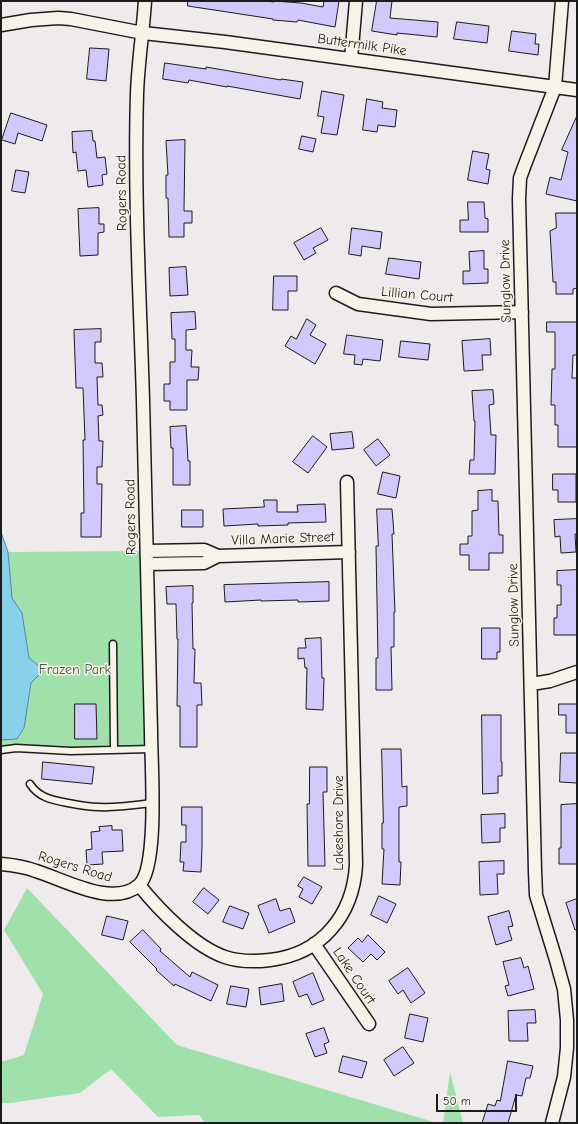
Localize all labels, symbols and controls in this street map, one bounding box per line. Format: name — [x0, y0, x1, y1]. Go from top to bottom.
street label: Buttermilk Pike — [316, 30, 408, 60]
street label: Rogers Road — [113, 155, 131, 231]
street label: Sunglow Drive — [497, 239, 515, 323]
street label: Lillian Court — [380, 284, 454, 306]
street label: Rogers Road — [122, 479, 140, 555]
street label: Villa Marie Street — [231, 529, 335, 549]
street label: Sunglow Drive — [505, 563, 523, 647]
park label: Frazen Park — [39, 662, 111, 678]
street label: Lakeshore Drive — [331, 775, 347, 871]
street label: Rogers Road — [36, 848, 114, 886]
street label: Lake Court — [329, 944, 379, 1008]
scale bar — [438, 1086, 519, 1112]
text: 50 m — [443, 1094, 471, 1108]

